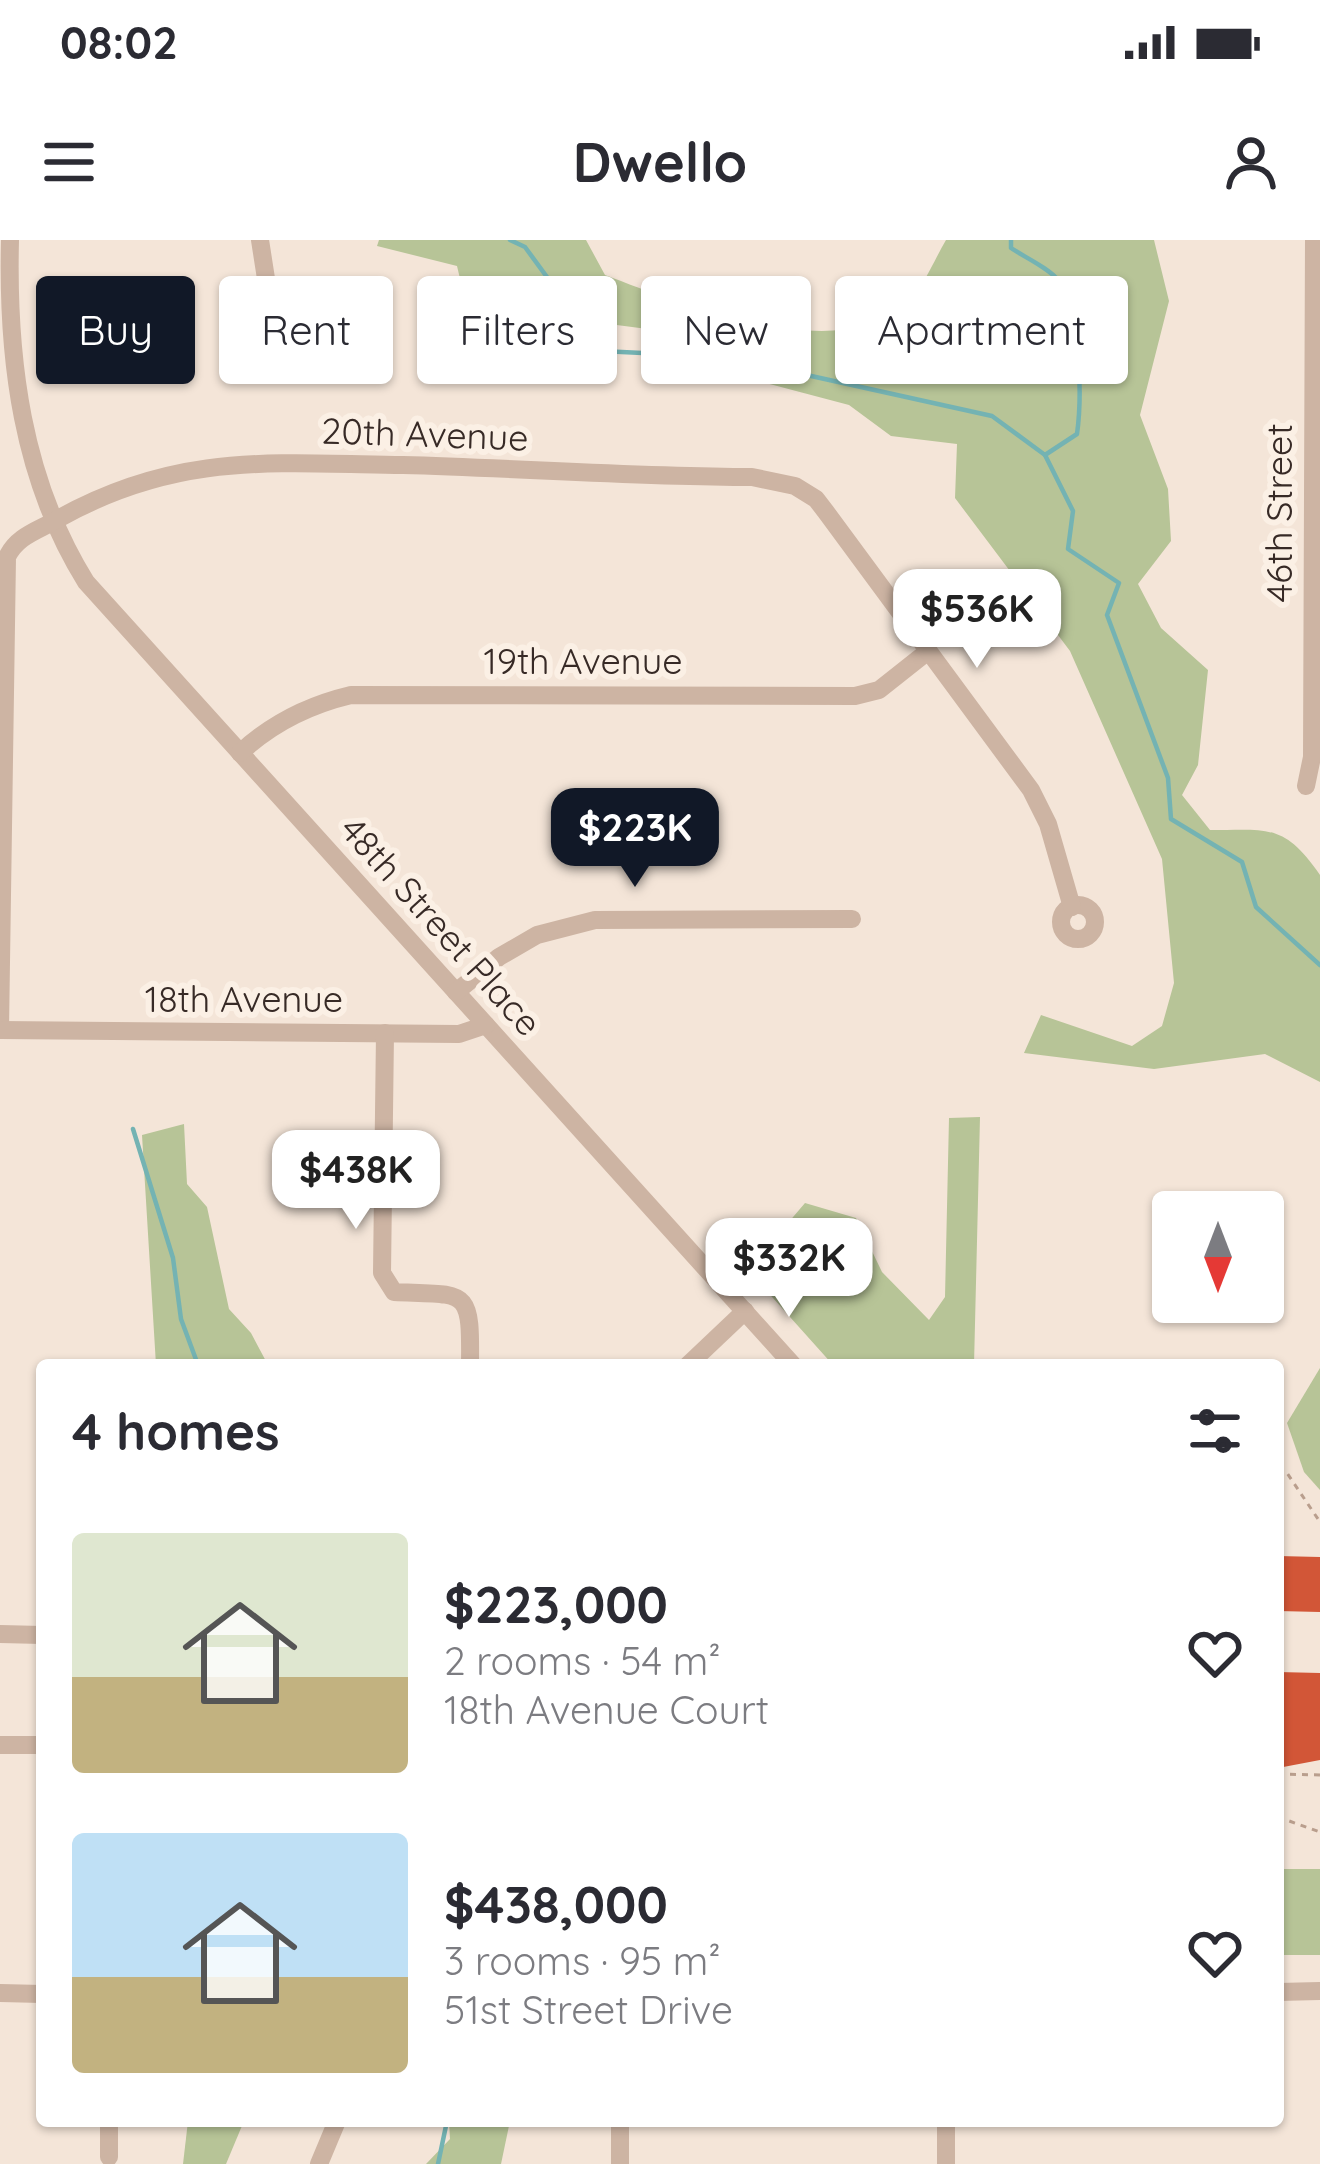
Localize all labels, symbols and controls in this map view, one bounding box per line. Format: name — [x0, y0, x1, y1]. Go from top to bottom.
text: 08:02 — [60, 14, 178, 70]
text: Dwello — [573, 128, 747, 196]
icon: menu — [36, 129, 102, 195]
icon: person — [1218, 129, 1284, 195]
chip: Buy — [36, 276, 195, 384]
chip: Rent — [219, 276, 393, 384]
chip: Filters — [417, 276, 617, 384]
chip: New — [641, 276, 811, 384]
chip: Apartment — [835, 276, 1128, 384]
street label: 20th Avenue — [321, 407, 529, 460]
street label: 46th Street — [1256, 423, 1301, 603]
pin: $536K — [893, 569, 1061, 671]
text: $536K — [920, 583, 1034, 632]
street label: 19th Avenue — [483, 638, 683, 683]
pin: $223K — [551, 788, 719, 890]
text: $223K — [578, 802, 692, 851]
street label: 48th Street Place — [331, 807, 552, 1045]
street label: 18th Avenue — [145, 976, 343, 1021]
pin: $438K — [272, 1130, 440, 1232]
text: $438K — [299, 1144, 413, 1193]
north arrow — [1152, 1191, 1284, 1323]
map controls — [1152, 1191, 1284, 1323]
pin: $332K — [705, 1218, 873, 1320]
text: $332K — [733, 1232, 845, 1281]
icon: filters — [1182, 1398, 1248, 1464]
text: 4 homes — [72, 1399, 280, 1463]
text: $223,000 — [444, 1572, 668, 1636]
icon: home — [168, 1581, 312, 1725]
icon: heart — [1182, 1620, 1248, 1686]
text: 2 rooms · 54 m² — [444, 1636, 721, 1685]
text: 18th Avenue Court — [444, 1685, 769, 1734]
text: $438,000 — [444, 1872, 668, 1936]
icon: home — [168, 1881, 312, 2025]
icon: heart — [1182, 1920, 1248, 1986]
text: 3 rooms · 95 m² — [444, 1936, 721, 1985]
text: 51st Street Drive — [444, 1985, 733, 2034]

